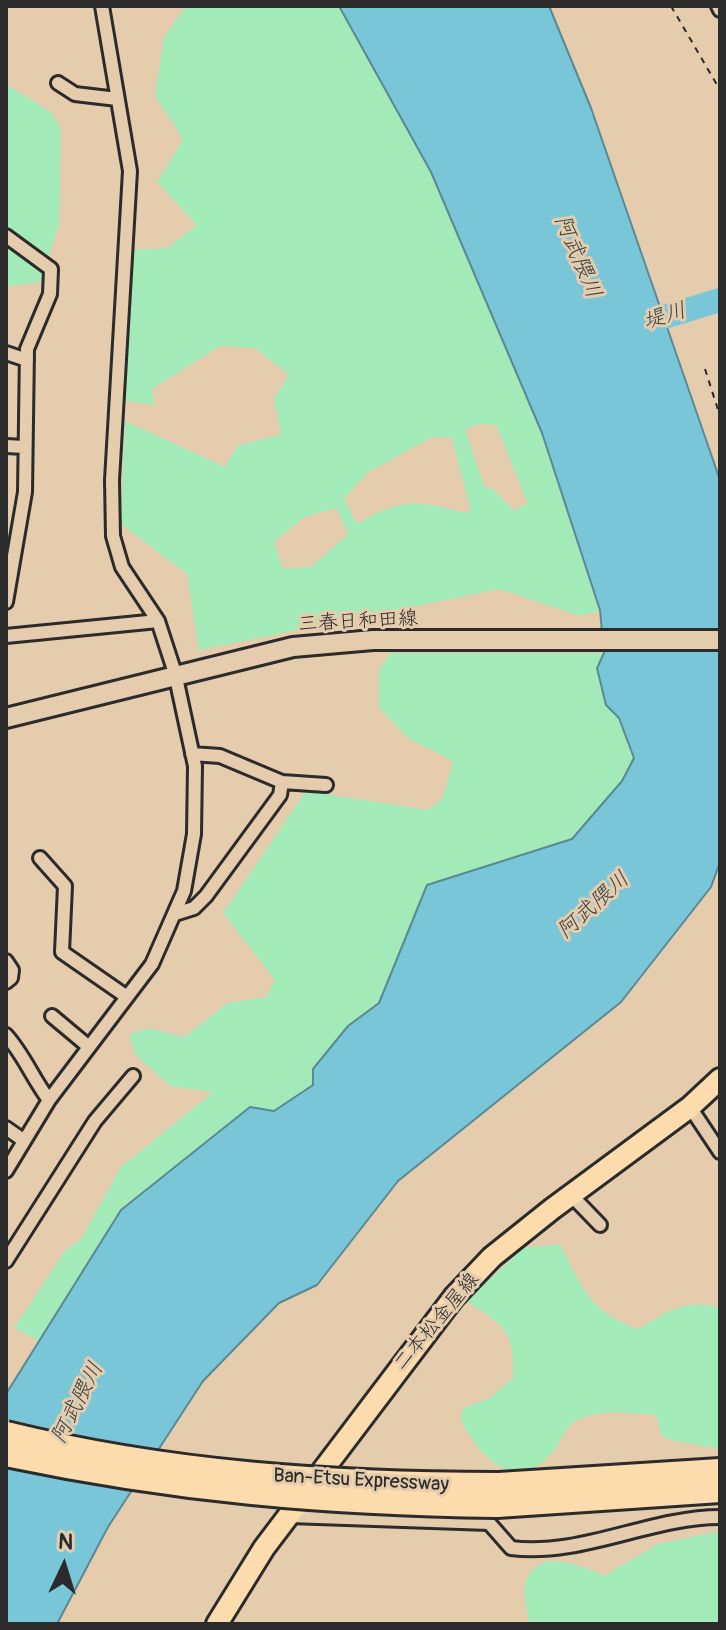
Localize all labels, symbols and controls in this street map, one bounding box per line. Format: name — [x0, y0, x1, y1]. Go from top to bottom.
water label: 阿武隈川 — [548, 211, 606, 303]
water label: 堤川 — [640, 298, 690, 336]
street label: 三春日和田線 — [297, 607, 419, 637]
water label: 阿武隈川 — [552, 867, 636, 945]
street label: 二本松金屋線 — [389, 1268, 485, 1376]
water label: 阿武隈川 — [46, 1358, 110, 1448]
street label: Ban-Etsu Expressway — [273, 1464, 449, 1498]
north arrow — [24, 1526, 104, 1606]
text: N — [57, 1528, 74, 1557]

